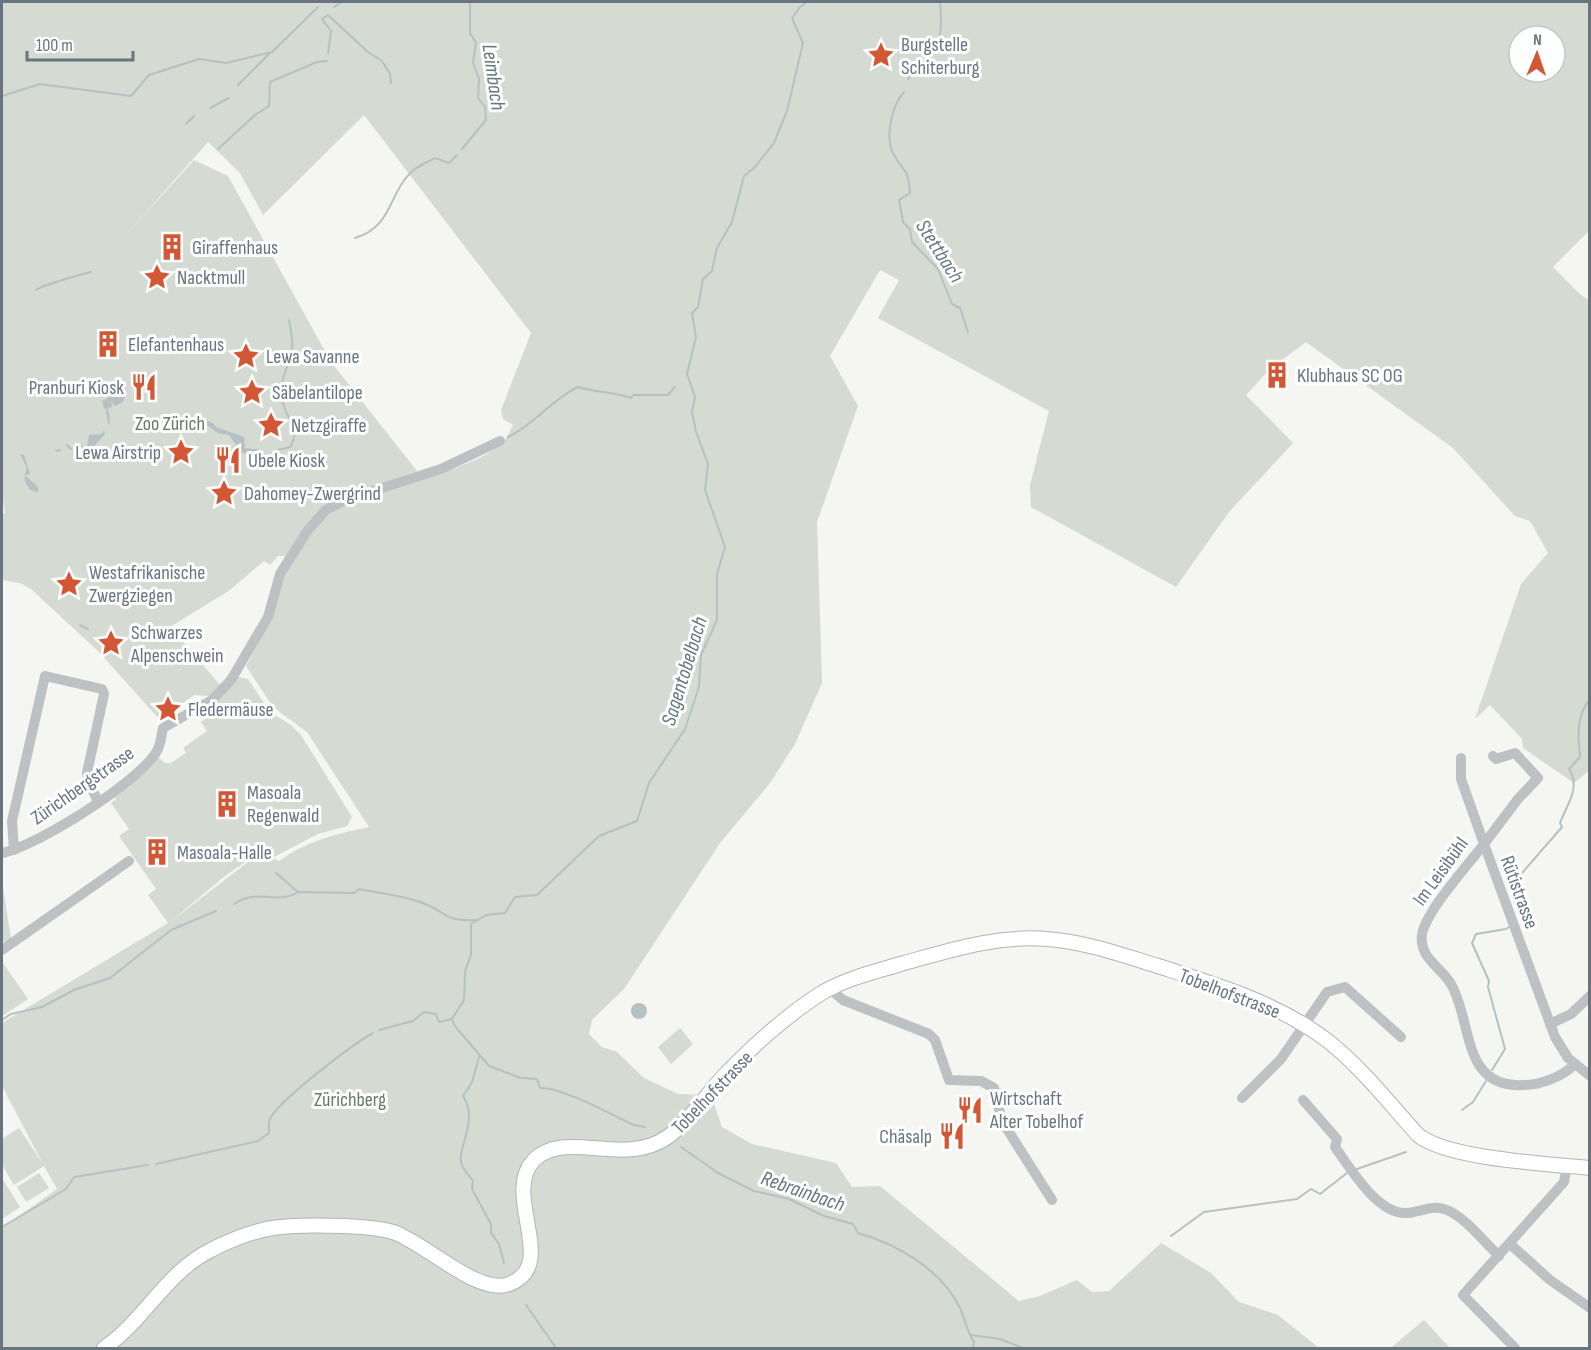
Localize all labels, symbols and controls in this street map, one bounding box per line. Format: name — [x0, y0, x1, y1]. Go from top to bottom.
scale bar — [27, 24, 134, 62]
north arrow — [1507, 24, 1567, 84]
text: N — [1533, 31, 1542, 50]
place label: Burgstelle Schiterburg — [901, 33, 979, 80]
text: 100 m — [36, 35, 73, 56]
place icon: Burgstelle Schiterburg — [866, 40, 896, 70]
water label: Leimbach — [476, 42, 511, 112]
water label: Stettbach — [910, 215, 969, 287]
building icon: Giraffenhaus — [157, 232, 187, 262]
place label: Giraffenhaus — [192, 236, 278, 260]
place icon: Nacktmull — [142, 262, 172, 292]
place label: Nacktmull — [177, 266, 245, 290]
building icon: Elefantenhaus — [93, 329, 123, 359]
place label: Elefantenhaus — [128, 333, 224, 357]
place icon: Lewa Savanne — [231, 341, 261, 371]
place label: Lewa Savanne — [266, 345, 359, 369]
building icon: Klubhaus SC OG — [1262, 360, 1292, 390]
place label: Klubhaus SC OG — [1297, 364, 1403, 388]
restaurant icon: Pranburi Kiosk — [129, 372, 159, 402]
place label: Pranburi Kiosk — [29, 376, 124, 400]
place icon: Säbelantilope — [237, 377, 267, 407]
place label: Säbelantilope — [272, 381, 363, 405]
place icon: Netzgiraffe — [256, 410, 286, 440]
park label: Zoo Zürich — [135, 412, 205, 436]
place label: Netzgiraffe — [291, 414, 367, 438]
place icon: Lewa Airstrip — [166, 437, 196, 467]
place label: Lewa Airstrip — [75, 441, 161, 465]
restaurant icon: Ubele Kiosk — [213, 445, 243, 475]
place label: Ubele Kiosk — [248, 449, 325, 473]
place icon: Dahomey-Zwergrind — [209, 478, 239, 508]
place label: Dahomey-Zwergrind — [244, 482, 381, 506]
place label: Westafrikanische Zwergziegen — [89, 561, 205, 608]
place icon: Westafrikanische Zwergziegen — [54, 569, 84, 599]
water label: Sagentobelbach — [656, 614, 713, 728]
place label: Schwarzes Alpenschwein — [130, 621, 224, 668]
place icon: Schwarzes Alpenschwein — [96, 628, 126, 658]
place icon: Fledermäuse — [153, 694, 183, 724]
place label: Fledermäuse — [188, 698, 274, 722]
street label: Zürichbergstrasse — [26, 741, 139, 830]
place label: Masoala Regenwald — [247, 781, 319, 828]
building icon: Masoala Regenwald — [212, 789, 242, 819]
street label: Im Leisibühl — [1408, 833, 1474, 911]
building icon: Masoala-Halle — [142, 837, 172, 867]
place label: Masoala-Halle — [177, 841, 272, 865]
street label: Rütistrasse — [1495, 853, 1543, 932]
street label: Tobelhofstrasse — [1176, 964, 1284, 1024]
street label: Tobelhofstrasse — [667, 1046, 758, 1139]
place label: Wirtschaft Alter Tobelhof — [989, 1087, 1083, 1134]
park label: Zürichberg — [314, 1088, 386, 1112]
restaurant icon: Wirtschaft Alter Tobelhof — [955, 1095, 985, 1125]
restaurant icon: Chäsalp — [937, 1121, 967, 1151]
place label: Chäsalp — [879, 1125, 932, 1149]
water label: Rebrainbach — [758, 1166, 848, 1217]

